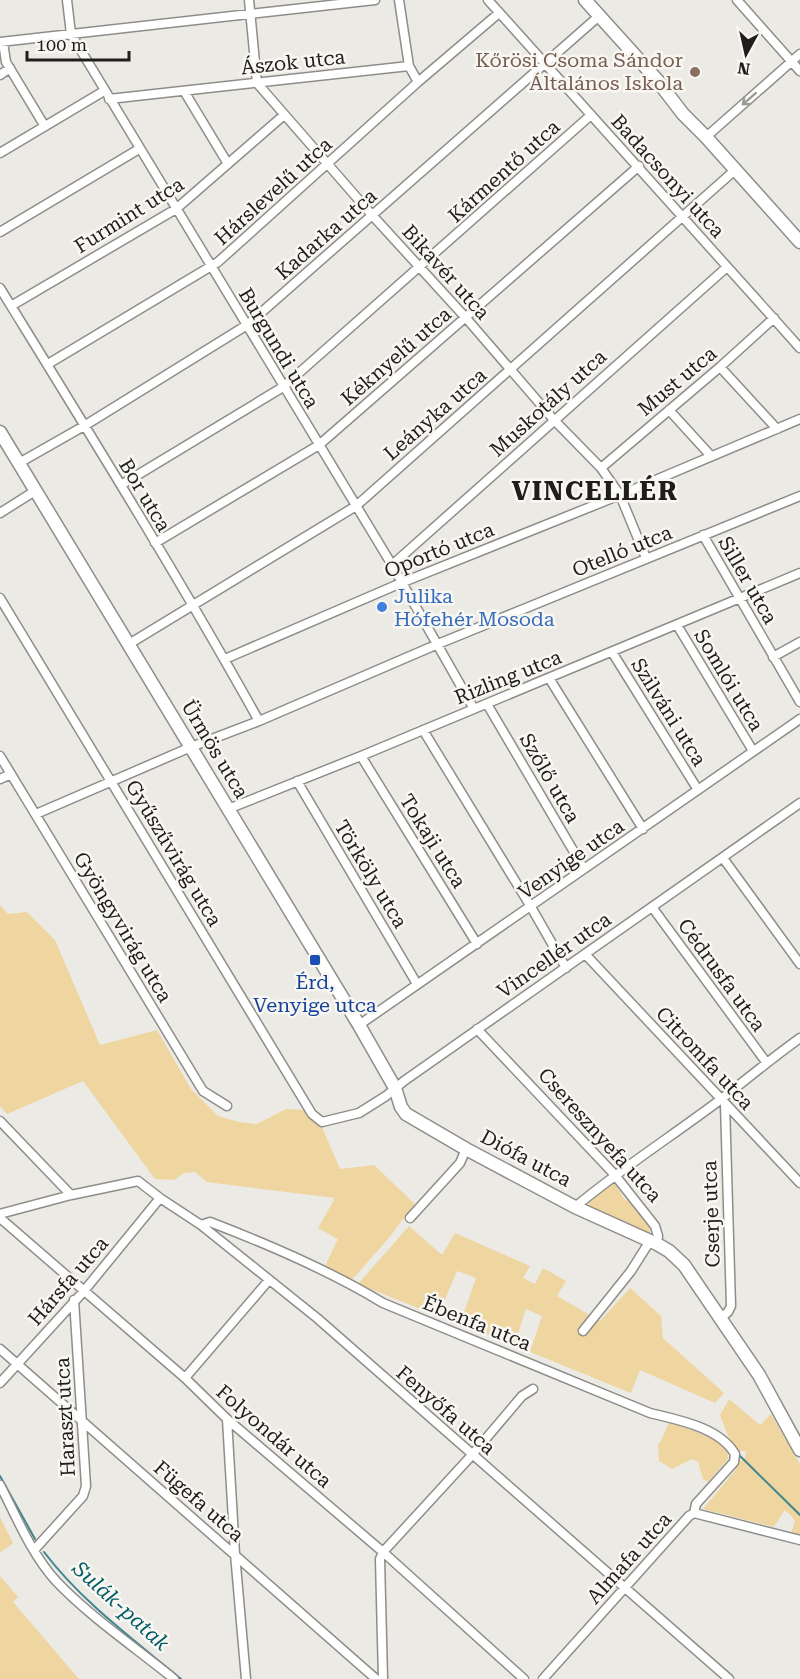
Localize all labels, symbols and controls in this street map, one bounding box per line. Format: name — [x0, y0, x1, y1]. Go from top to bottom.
scale bar — [27, 24, 129, 62]
north arrow — [716, 24, 776, 84]
text: 100 m — [36, 34, 87, 55]
street label: Ászok utca — [240, 45, 346, 79]
place label: Kőrösi Csoma Sándor Általános Iskola — [475, 48, 683, 95]
text: N — [737, 58, 751, 79]
marker: Kőrösi Csoma Sándor Általános Iskola — [688, 65, 702, 79]
one-way arrow — [742, 92, 757, 106]
street label: Badacsonyi utca — [606, 109, 730, 243]
street label: Kármentő utca — [443, 115, 565, 227]
street label: Hárslevelű utca — [209, 132, 337, 250]
street label: Furmint utca — [70, 172, 188, 258]
street label: Kadarka utca — [270, 183, 382, 285]
street label: Bikavér utca — [397, 220, 495, 324]
street label: Burgundi utca — [234, 283, 324, 413]
street label: Kéknyelű utca — [336, 302, 456, 410]
street label: Must utca — [633, 341, 721, 421]
street label: Muskotály utca — [485, 344, 611, 462]
street label: Leányka utca — [379, 363, 491, 465]
street label: Bor utca — [114, 454, 176, 536]
district label: VINCELLÉR — [512, 475, 678, 506]
street label: Oportó utca — [381, 517, 497, 583]
street label: Otelló utca — [569, 520, 676, 582]
street label: Siller utca — [713, 532, 783, 628]
place label: Julika Hófehér Mosoda — [394, 584, 555, 631]
marker: Julika Hófehér Mosoda — [375, 600, 389, 614]
street label: Somlói utca — [689, 625, 769, 735]
street label: Rizling utca — [451, 645, 565, 709]
street label: Szilváni utca — [626, 654, 712, 770]
street label: Ürmös utca — [176, 695, 254, 803]
street label: Szőlő utca — [515, 729, 585, 827]
street label: Gyűszűvirág utca — [121, 775, 227, 931]
street label: Tokaji utca — [395, 790, 471, 893]
street label: Venyige utca — [514, 814, 629, 904]
street label: Törköly utca — [329, 816, 413, 932]
street label: Gyöngyvirág utca — [69, 847, 177, 1007]
street label: Vincellér utca — [492, 907, 616, 1003]
street label: Cédrusfa utca — [673, 914, 771, 1036]
marker: Érd, Venyige utca — [308, 953, 322, 967]
place label: Érd, Venyige utca — [253, 970, 377, 1017]
street label: Citromfa utca — [651, 1002, 759, 1115]
street label: Cseresznyefa utca — [533, 1063, 667, 1207]
street label: Diófa utca — [477, 1124, 576, 1192]
street label: Cserje utca — [697, 1160, 725, 1268]
street label: Hársfa utca — [23, 1231, 113, 1330]
street label: Ébenfa utca — [419, 1290, 535, 1356]
street label: Haraszt utca — [50, 1357, 80, 1477]
street label: Fenyőfa utca — [392, 1360, 501, 1460]
street label: Folyondár utca — [211, 1379, 337, 1493]
street label: Fügefa utca — [149, 1455, 249, 1547]
street label: Almafa utca — [582, 1507, 676, 1609]
water label: Sulák-patak — [67, 1556, 175, 1656]

